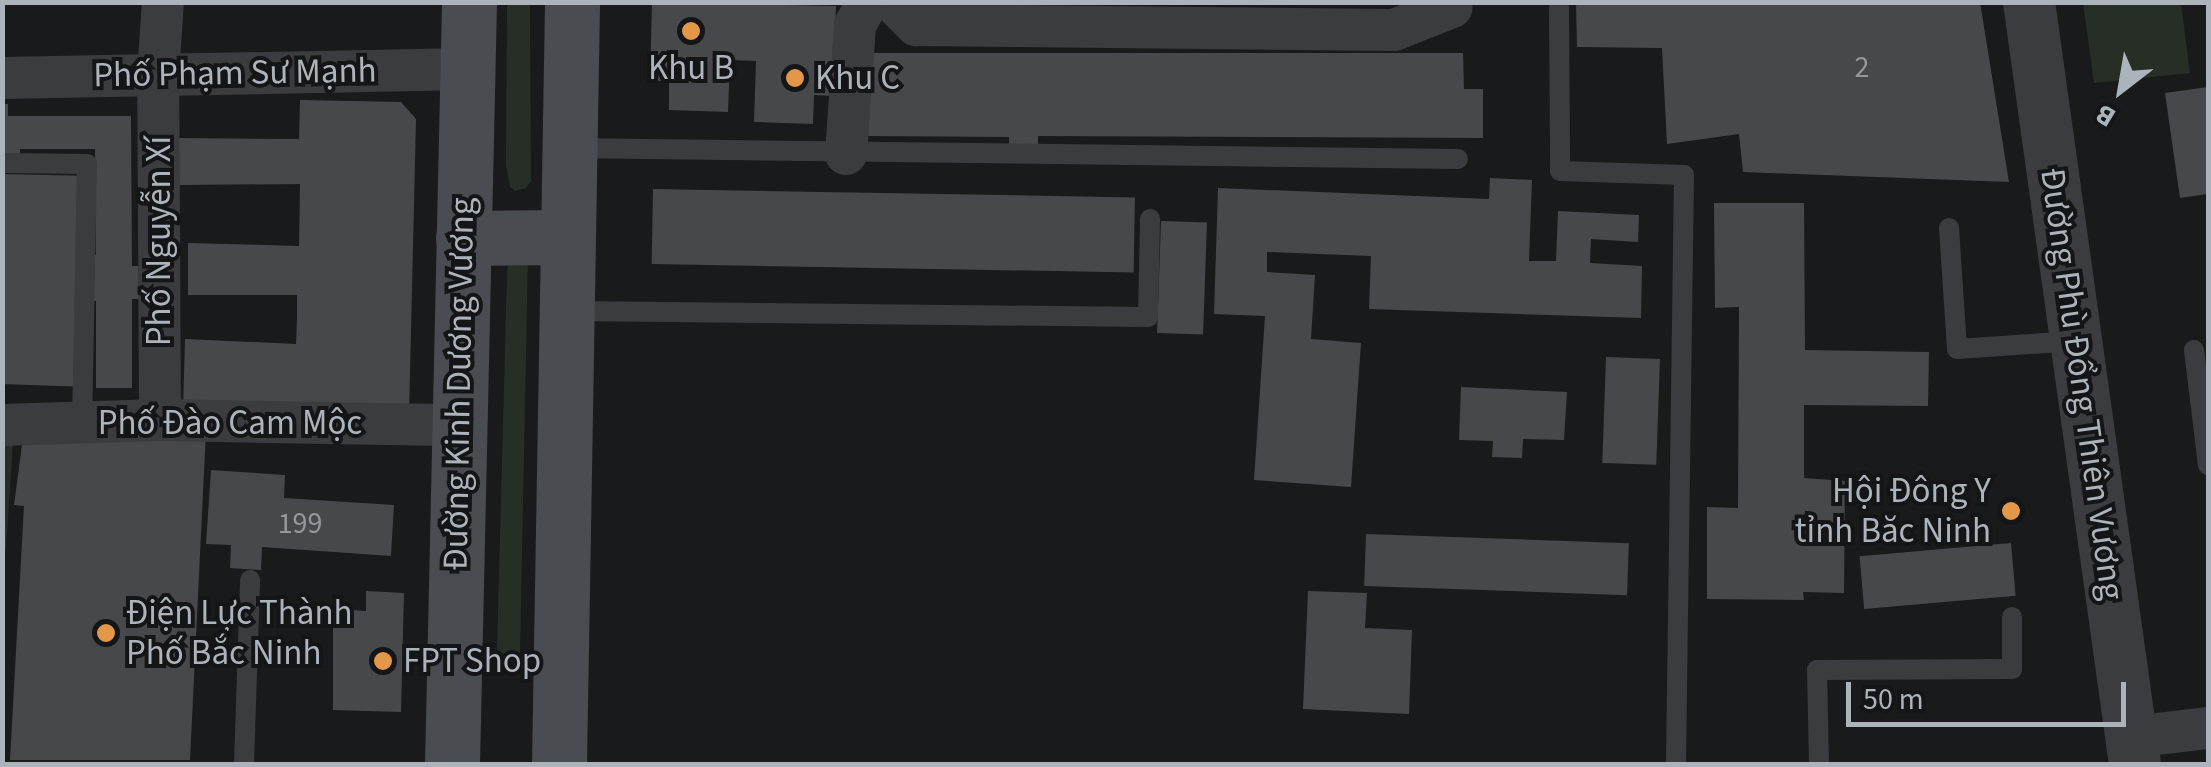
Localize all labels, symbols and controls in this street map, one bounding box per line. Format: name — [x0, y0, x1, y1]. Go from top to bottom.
marker: Khu B — [680, 20, 702, 42]
north arrow — [2071, 40, 2171, 140]
place label: Khu B — [648, 47, 734, 89]
street label: Phố Phạm Sư Mạnh — [93, 50, 377, 96]
house number: 2 — [1855, 50, 1869, 86]
place label: Khu C — [815, 57, 900, 99]
marker: Khu C — [784, 67, 806, 89]
text: B — [2088, 94, 2123, 137]
street label: Phố Nguyễn Xí — [138, 136, 180, 346]
street label: Đường Phù Đổng Thiên Vương — [2031, 165, 2133, 603]
street label: Đường Kinh Dương Vương — [435, 197, 483, 571]
street label: Phố Đào Cam Mộc — [98, 402, 362, 444]
place label: Hội Đông Y tỉnh Băc Ninh — [1795, 470, 1991, 552]
marker: Hội Đông Y tỉnh Băc Ninh — [2000, 500, 2022, 522]
house number: 199 — [278, 506, 322, 542]
place label: Điện Lực Thành Phố Bắc Ninh — [126, 592, 353, 674]
marker: Điện Lực Thành Phố Bắc Ninh — [95, 622, 117, 644]
place label: FPT Shop — [403, 640, 541, 682]
marker: FPT Shop — [372, 650, 394, 672]
scale bar — [1851, 662, 2131, 724]
text: 50 m — [1863, 678, 1924, 721]

